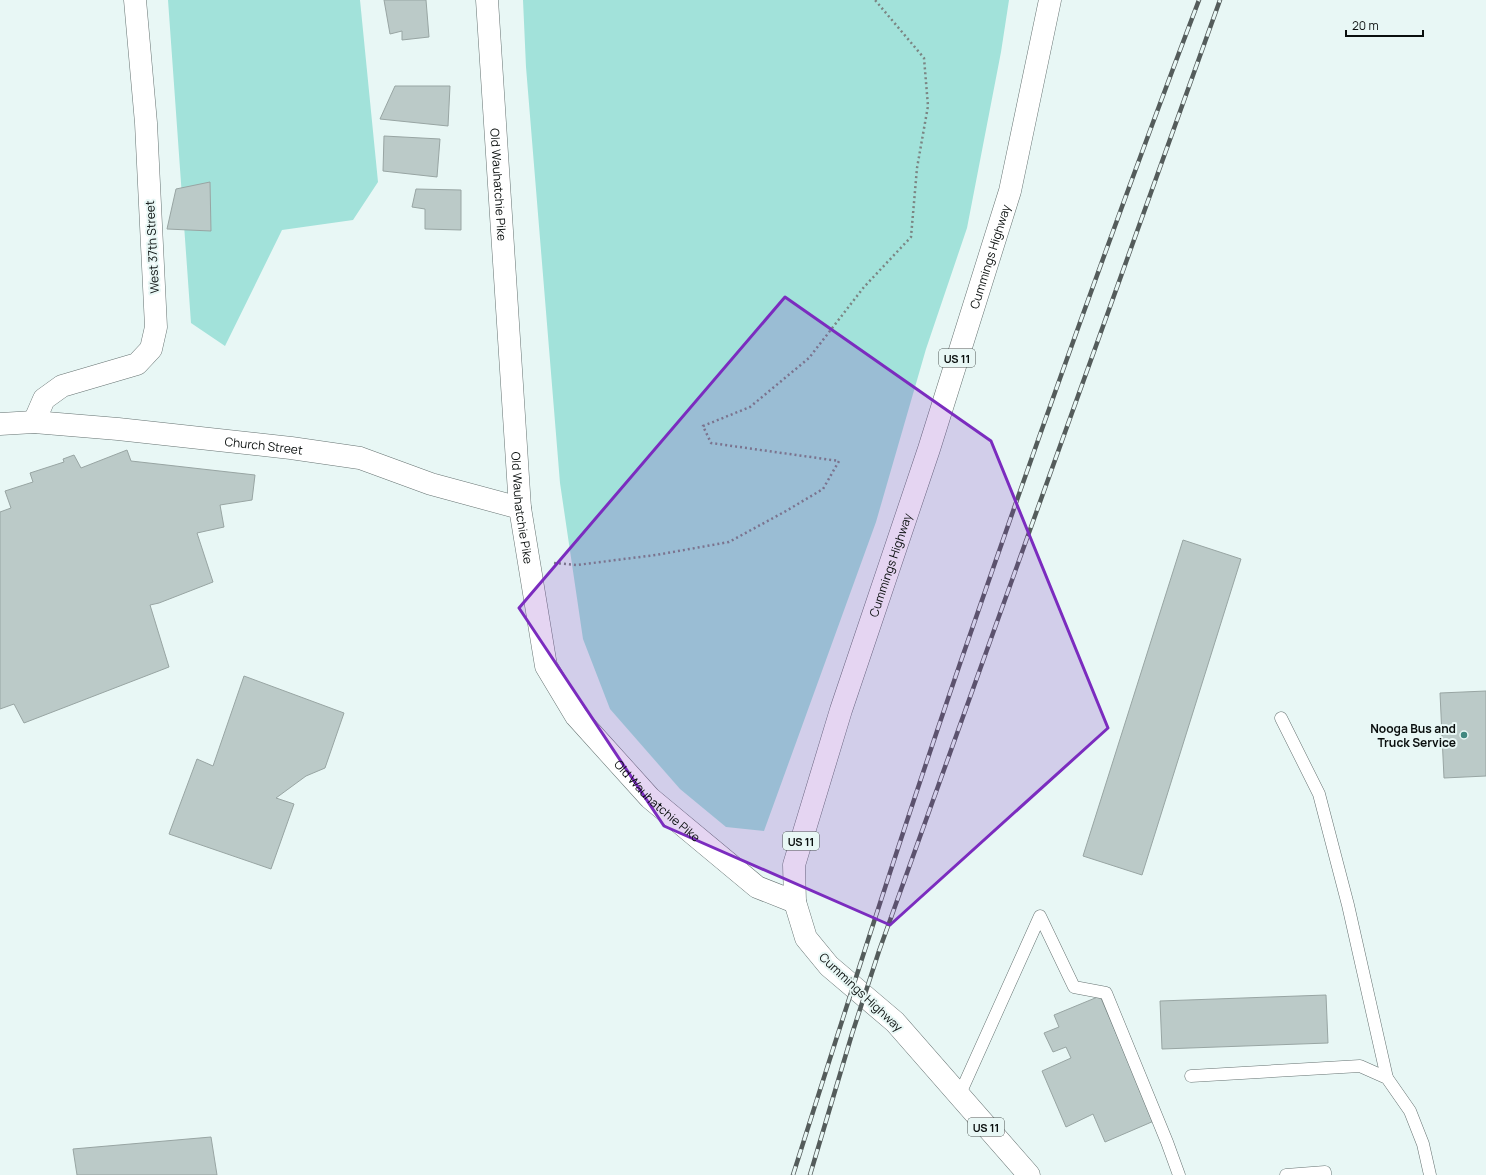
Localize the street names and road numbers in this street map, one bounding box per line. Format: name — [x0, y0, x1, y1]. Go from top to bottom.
street label: Old Wauhatchie Pike — [487, 128, 511, 241]
street label: West 37th Street — [141, 200, 163, 294]
street label: Cummings Highway — [965, 201, 1014, 311]
road number: US 11 — [939, 349, 975, 367]
street label: Church Street — [224, 432, 304, 458]
street label: Old Wauhatchie Pike — [508, 451, 538, 565]
street label: Cummings Highway — [865, 510, 916, 619]
street label: Old Wauhatchie Pike — [611, 756, 704, 845]
road number: US 11 — [783, 832, 819, 850]
street label: Cummings Highway — [816, 949, 907, 1036]
road number: US 11 — [968, 1118, 1004, 1136]

